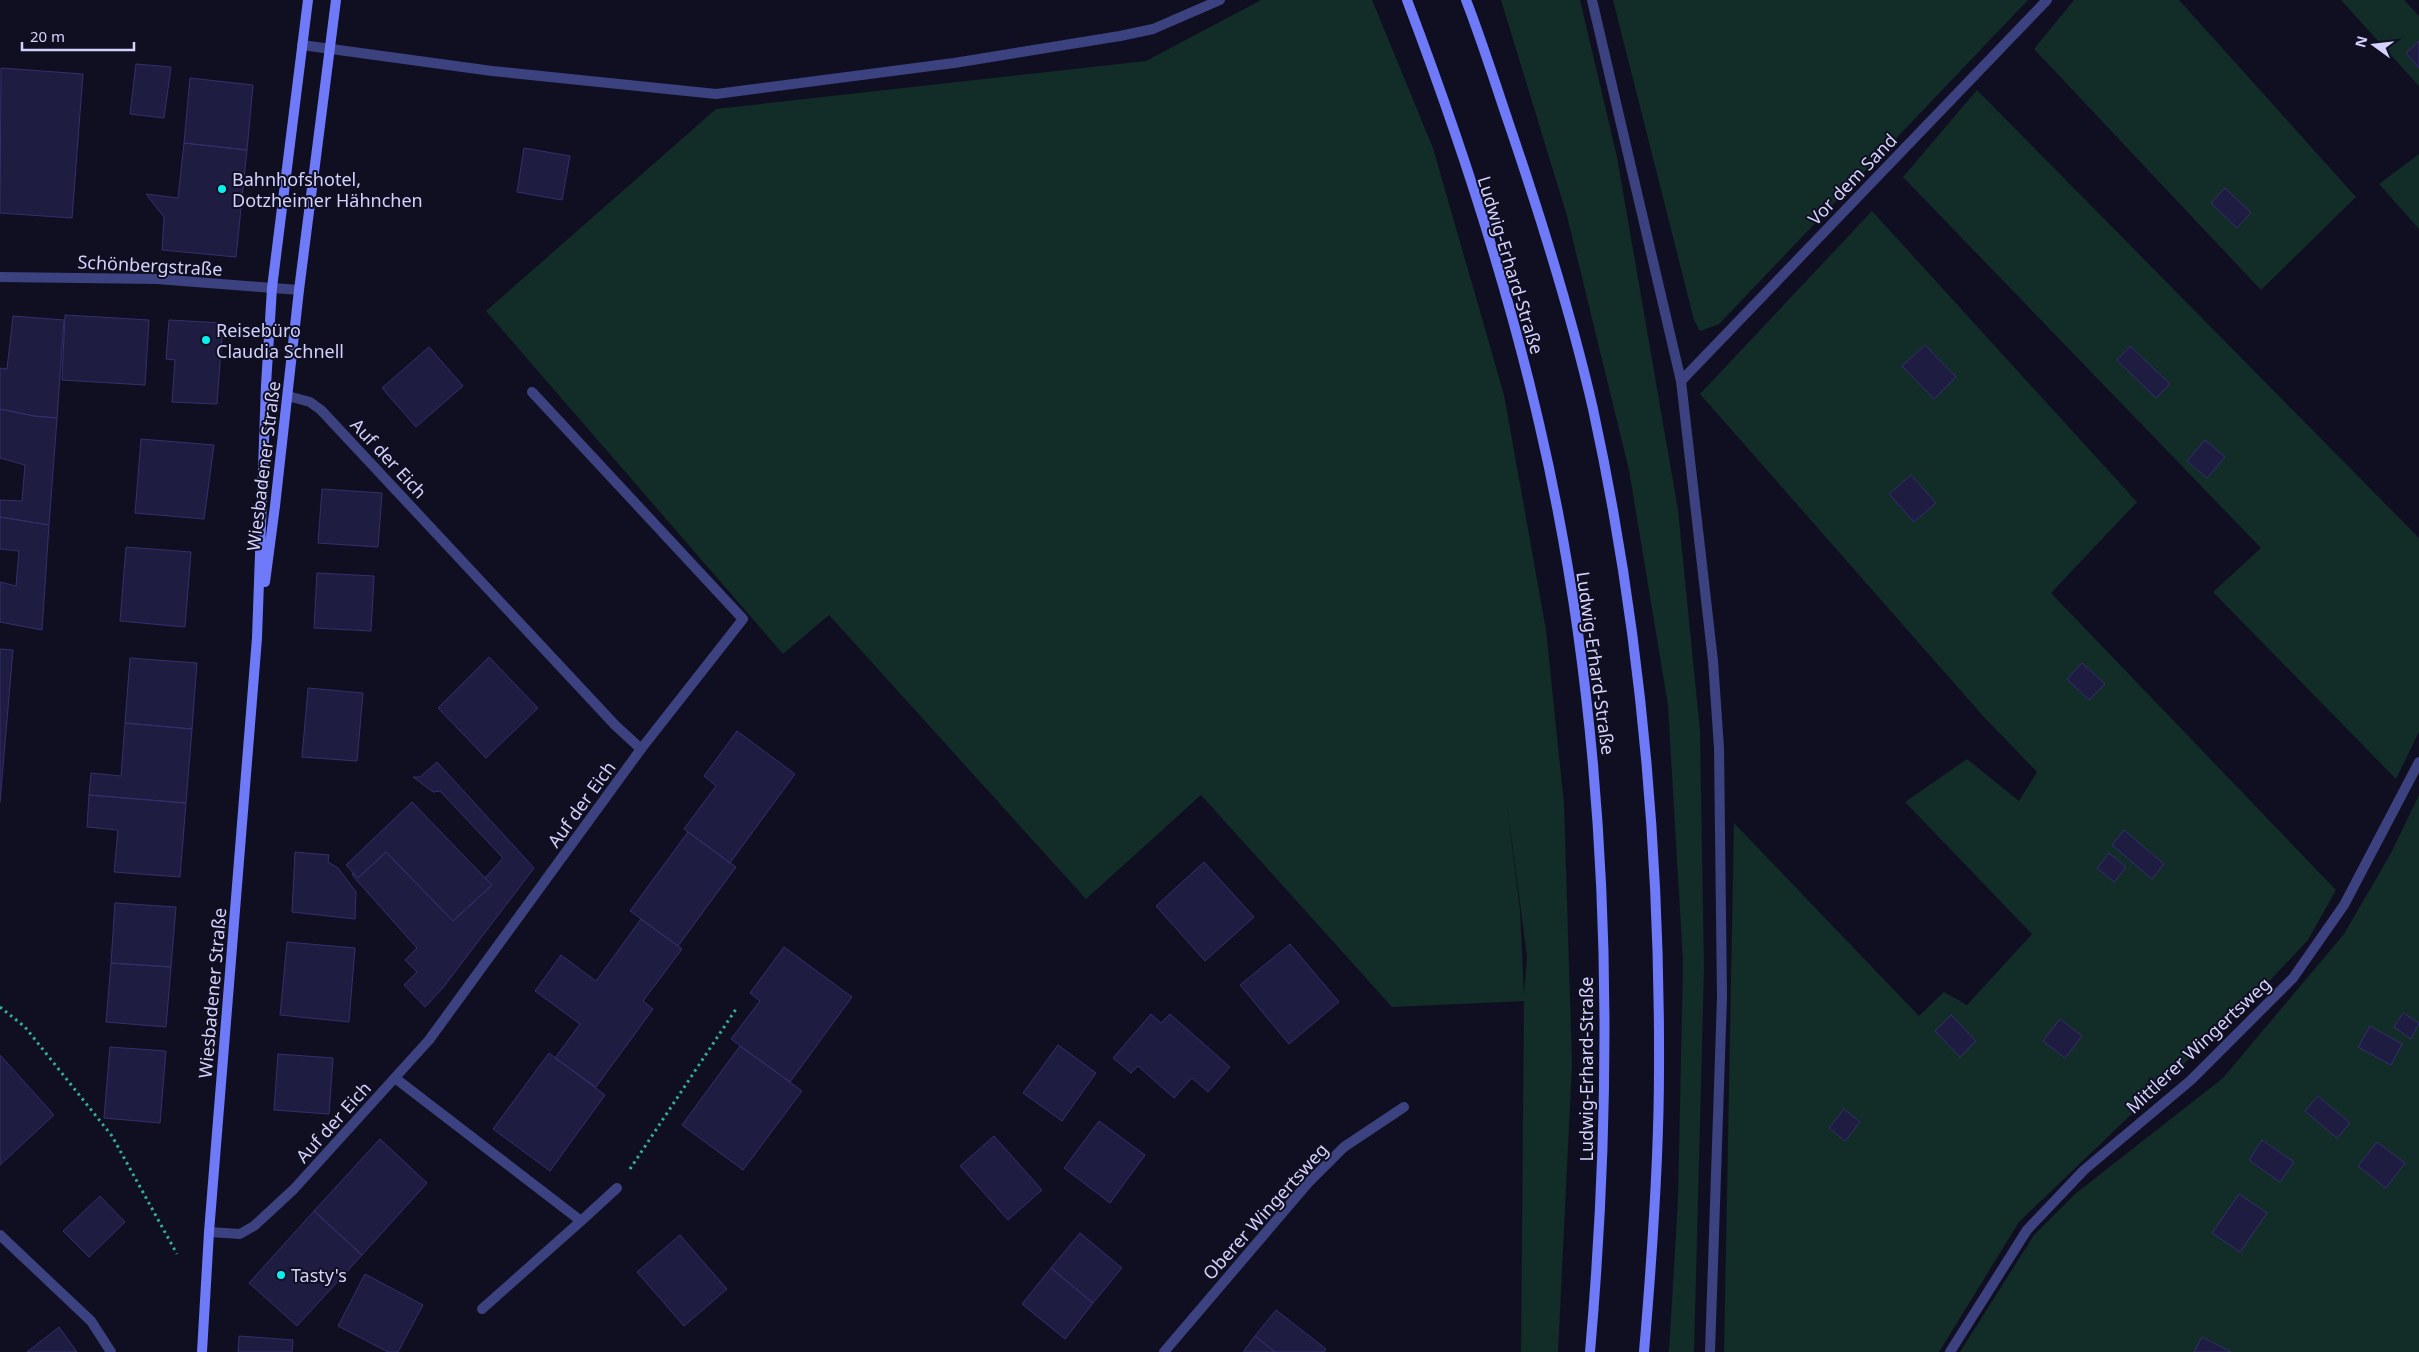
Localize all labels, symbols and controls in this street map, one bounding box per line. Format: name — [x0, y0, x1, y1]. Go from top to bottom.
scale bar — [22, 20, 135, 52]
north arrow — [2349, 20, 2399, 70]
text: 20 m — [30, 26, 65, 46]
text: N — [2350, 34, 2372, 49]
street label: Vor dem Sand — [1802, 128, 1902, 230]
place label: Bahnhofshotel, Dotzheimer Hähnchen — [232, 167, 423, 212]
street label: Ludwig-Erhard-Straße — [1472, 173, 1550, 357]
marker: Bahnhofshotel, Dotzheimer Hähnchen — [216, 183, 228, 195]
street label: Schönbergstraße — [77, 249, 223, 281]
place label: Reisebüro Claudia Schnell — [216, 318, 344, 363]
marker: Reisebüro Claudia Schnell — [200, 334, 212, 346]
street label: Wiesbadener Straße — [241, 380, 285, 552]
street label: Auf der Eich — [346, 413, 432, 503]
street label: Ludwig-Erhard-Straße — [1571, 570, 1621, 756]
street label: Auf der Eich — [542, 756, 620, 852]
street label: Wiesbadener Straße — [193, 907, 231, 1079]
street label: Mittlerer Wingertsweg — [2120, 972, 2276, 1118]
street label: Ludwig-Erhard-Straße — [1574, 977, 1598, 1161]
street label: Auf der Eich — [290, 1076, 376, 1168]
street label: Oberer Wingertsweg — [1197, 1137, 1333, 1285]
place label: Tasty's — [291, 1263, 347, 1287]
marker: Tasty's — [275, 1269, 287, 1281]

